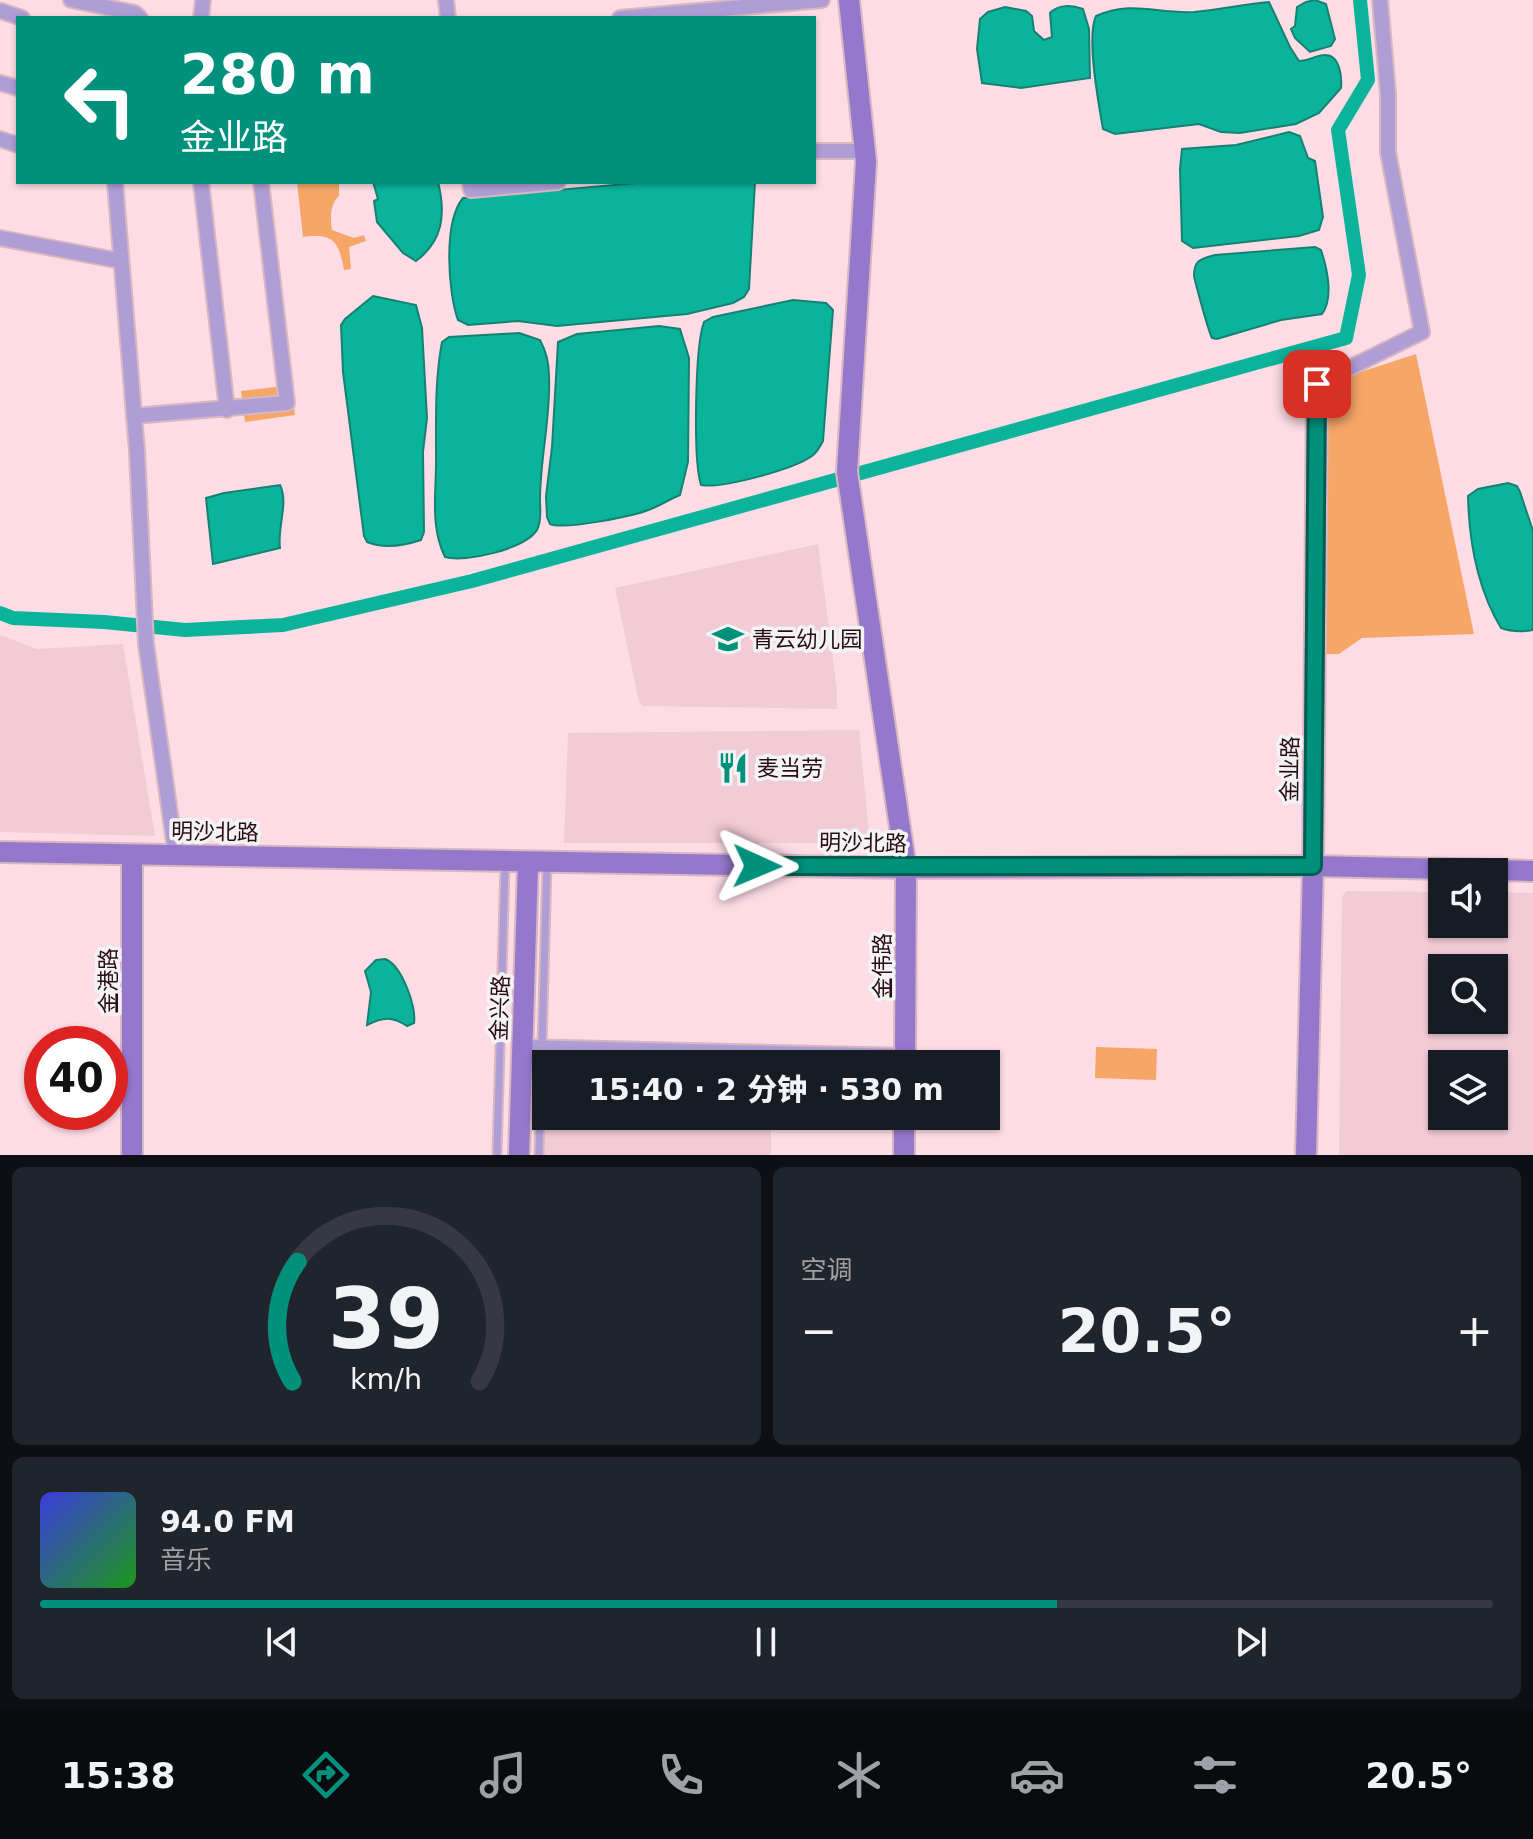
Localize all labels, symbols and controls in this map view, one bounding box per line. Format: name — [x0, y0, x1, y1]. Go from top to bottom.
text: 280 m — [180, 41, 375, 106]
icon: left — [48, 48, 152, 152]
text: 金业路 — [180, 117, 288, 158]
pin — [1283, 350, 1351, 418]
icon: arrive — [1295, 362, 1339, 406]
school or university icon: 青云幼儿园 — [711, 622, 745, 656]
place label: 青云幼儿园 — [752, 627, 862, 652]
street label: 金业路 — [1277, 736, 1303, 802]
restaurant icon: 麦当劳 — [716, 751, 750, 785]
place label: 麦当劳 — [757, 756, 823, 781]
street label: 明沙北路 — [171, 819, 259, 845]
position arrow — [715, 824, 799, 908]
street label: 明沙北路 — [819, 830, 907, 856]
map controls — [1428, 858, 1508, 1130]
button: sound — [1428, 858, 1508, 938]
street label: 金伟路 — [870, 933, 895, 999]
street label: 金港路 — [96, 948, 121, 1014]
button: search — [1428, 954, 1508, 1034]
street label: 金兴路 — [486, 975, 514, 1041]
speed limit sign: 40 — [24, 1026, 128, 1130]
button: layers — [1428, 1050, 1508, 1130]
text: 15:40 · 2 分钟 · 530 m — [588, 1072, 944, 1107]
text: 空调 — [801, 1255, 853, 1285]
text: 39 — [328, 1271, 444, 1368]
text: 20.5° — [1058, 1296, 1236, 1366]
text: − — [801, 1305, 837, 1356]
text: + — [1456, 1305, 1493, 1356]
text: km/h — [350, 1362, 422, 1396]
text: 94.0 FM — [160, 1504, 295, 1539]
text: 音乐 — [160, 1545, 212, 1575]
icon: previous — [260, 1620, 304, 1664]
icon: pause — [744, 1620, 788, 1664]
icon: next — [1229, 1620, 1273, 1664]
icon: directions — [298, 1747, 354, 1803]
icon: music — [475, 1747, 531, 1803]
icon: phone — [653, 1747, 709, 1803]
icon: climate — [831, 1747, 887, 1803]
icon: car — [1009, 1747, 1065, 1803]
icon: filters — [1187, 1747, 1243, 1803]
text: 15:38 — [61, 1755, 176, 1796]
text: 20.5° — [1365, 1755, 1472, 1796]

